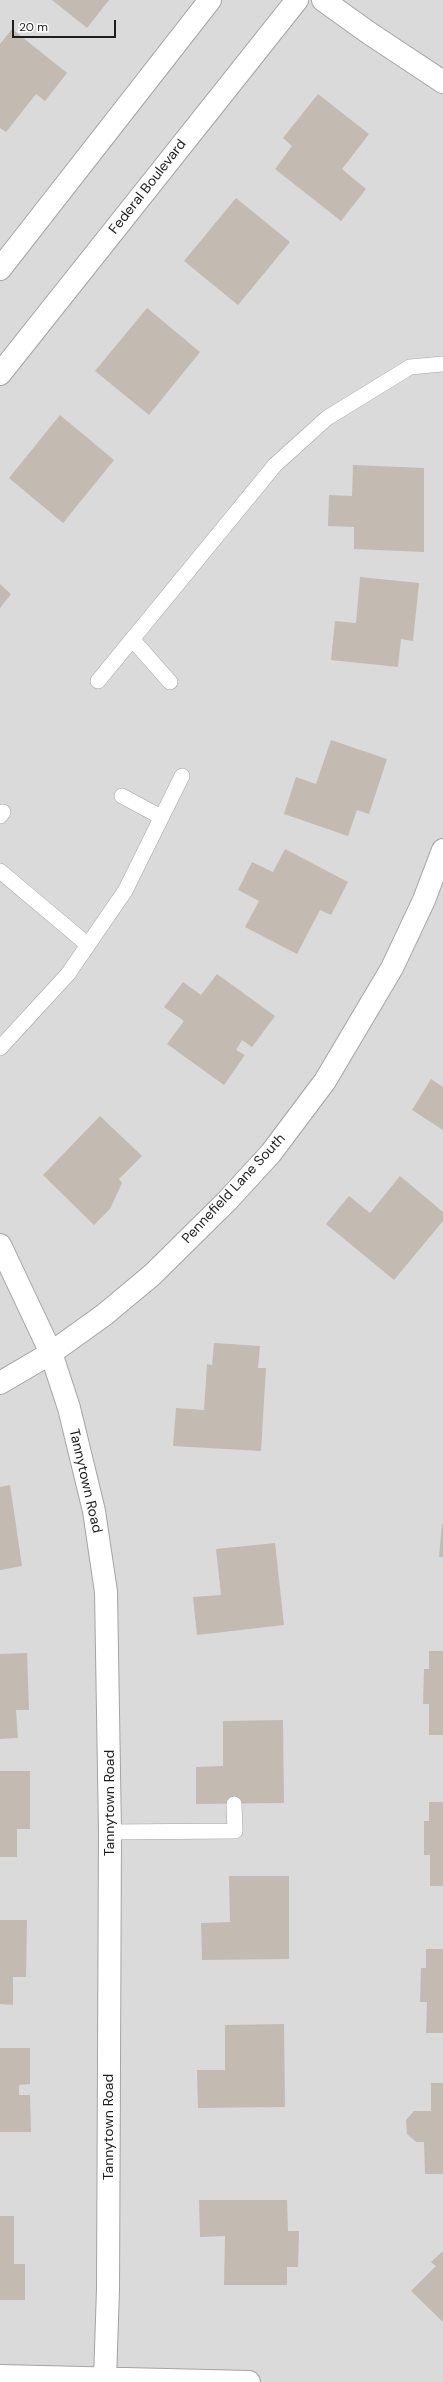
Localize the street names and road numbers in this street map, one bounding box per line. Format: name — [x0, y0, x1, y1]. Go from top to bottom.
street label: Federal Boulevard — [106, 136, 190, 238]
street label: Pennefield Lane South — [179, 1131, 289, 1247]
street label: Tannytown Road — [65, 1427, 105, 1535]
street label: Tannytown Road — [102, 1750, 118, 1856]
street label: Tannytown Road — [101, 2074, 117, 2180]

